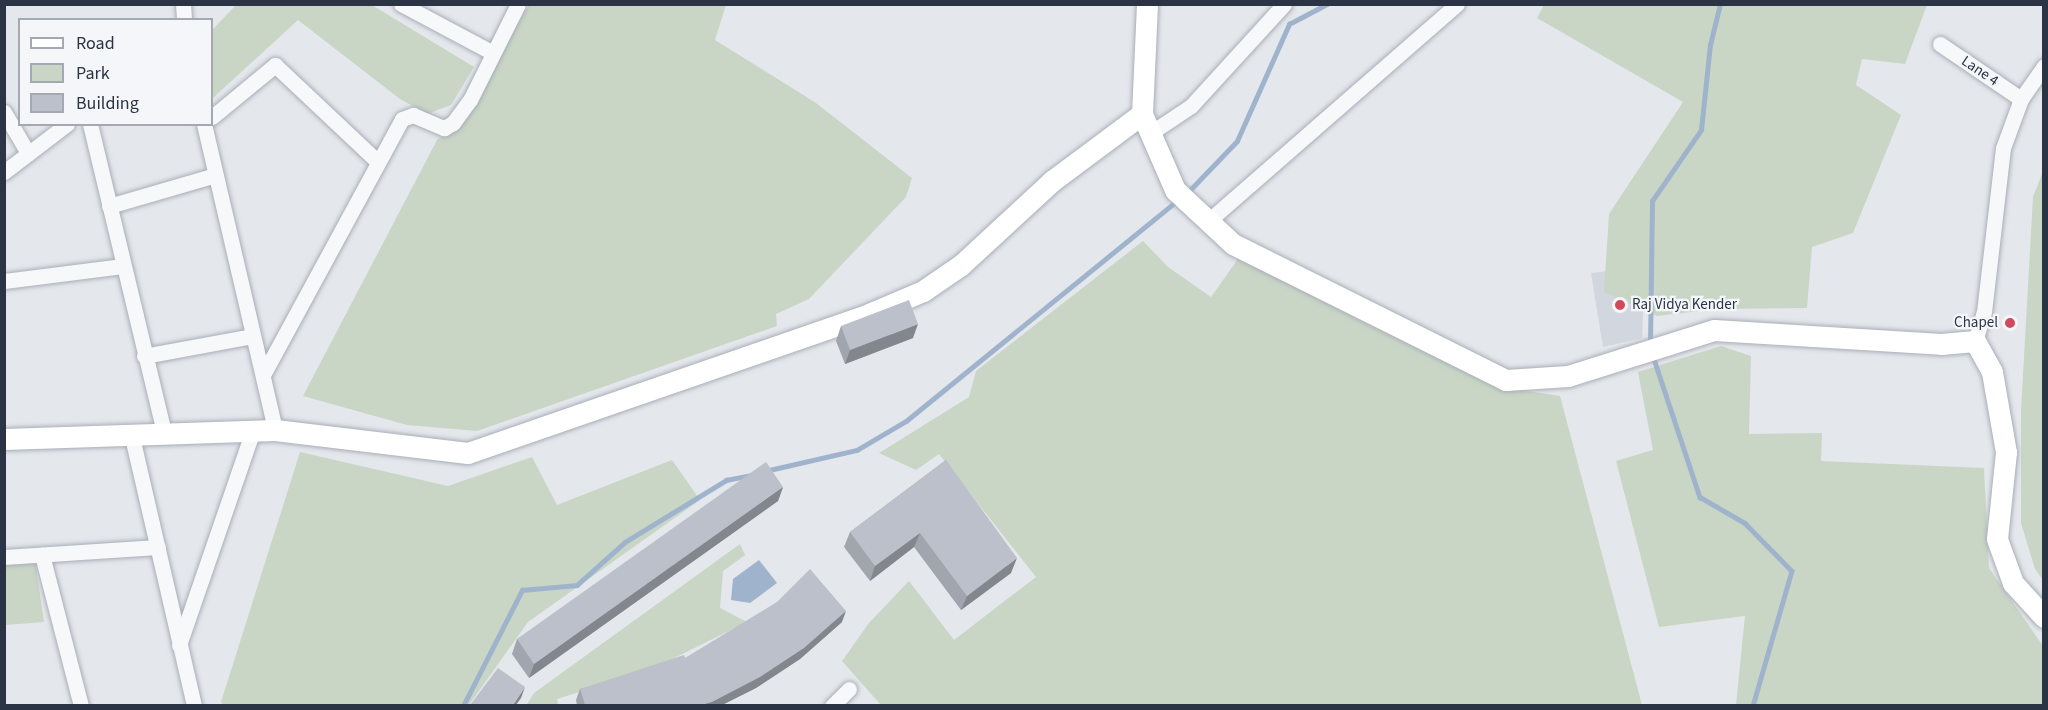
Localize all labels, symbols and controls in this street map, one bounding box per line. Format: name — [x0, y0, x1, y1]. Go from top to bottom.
legend — [18, 18, 213, 126]
text: Road — [76, 31, 115, 56]
street label: Lane 4 — [1958, 52, 2002, 90]
text: Park — [76, 61, 110, 86]
text: Building — [76, 91, 139, 116]
place label: Raj Vidya Kender — [1632, 296, 1737, 314]
marker: Raj Vidya Kender — [1613, 298, 1627, 312]
place label: Chapel — [1954, 314, 1998, 332]
marker: Chapel — [2003, 316, 2017, 330]

